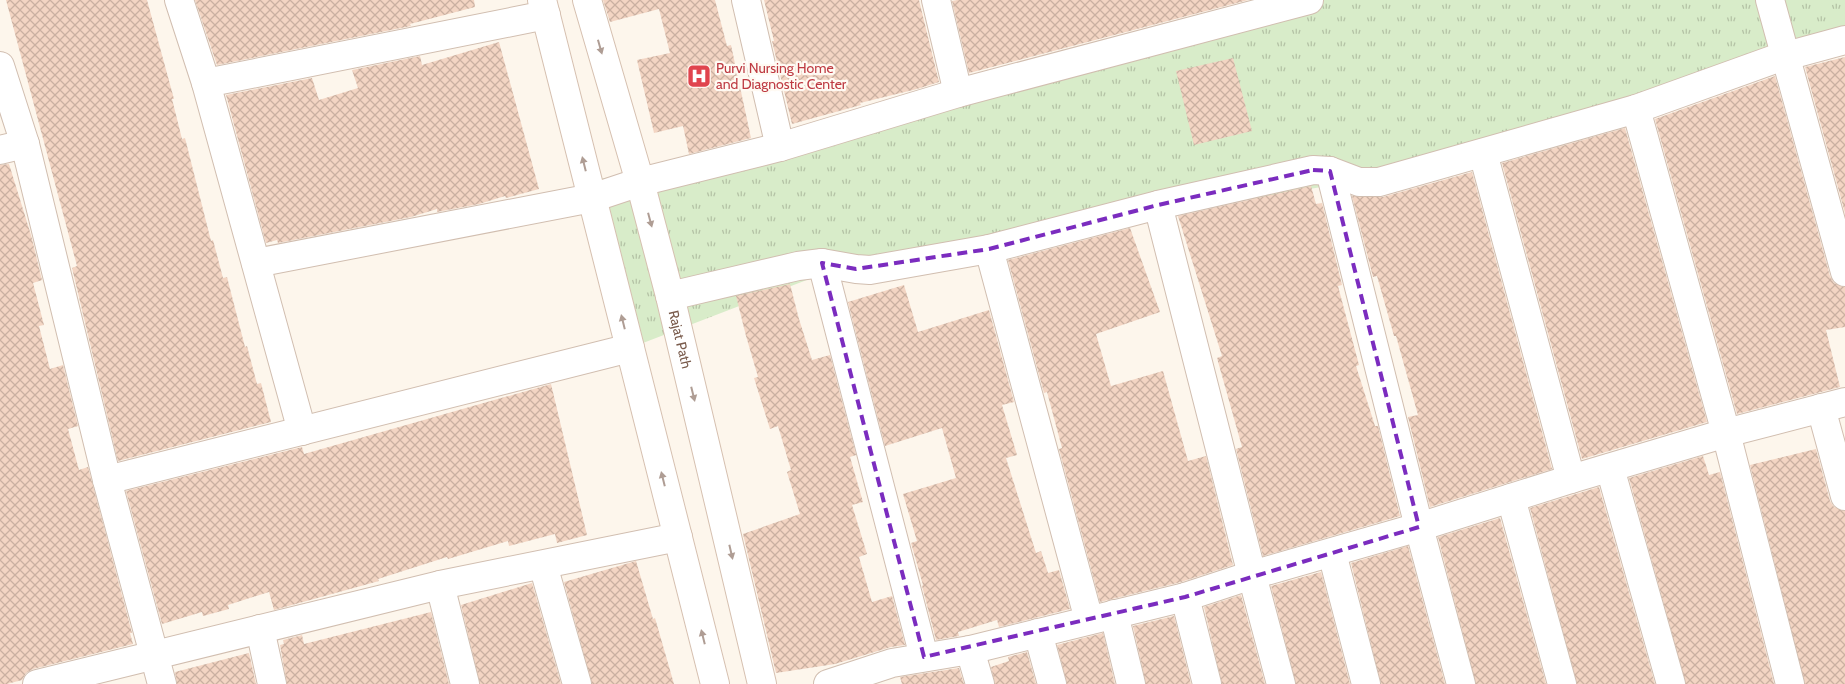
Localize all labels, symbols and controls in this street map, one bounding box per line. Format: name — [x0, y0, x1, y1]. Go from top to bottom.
one-way arrow — [597, 39, 605, 54]
place label: Purvi Nursing Home and Diagnostic Center — [716, 59, 847, 93]
hospital icon: Purvi Nursing Home and Diagnostic Center — [686, 63, 712, 89]
one-way arrow — [580, 156, 588, 172]
one-way arrow — [646, 212, 654, 227]
street label: Rajat Path — [665, 308, 696, 370]
one-way arrow — [619, 314, 627, 329]
one-way arrow — [689, 387, 697, 402]
one-way arrow — [659, 472, 667, 487]
one-way arrow — [727, 545, 735, 560]
one-way arrow — [699, 629, 707, 644]

